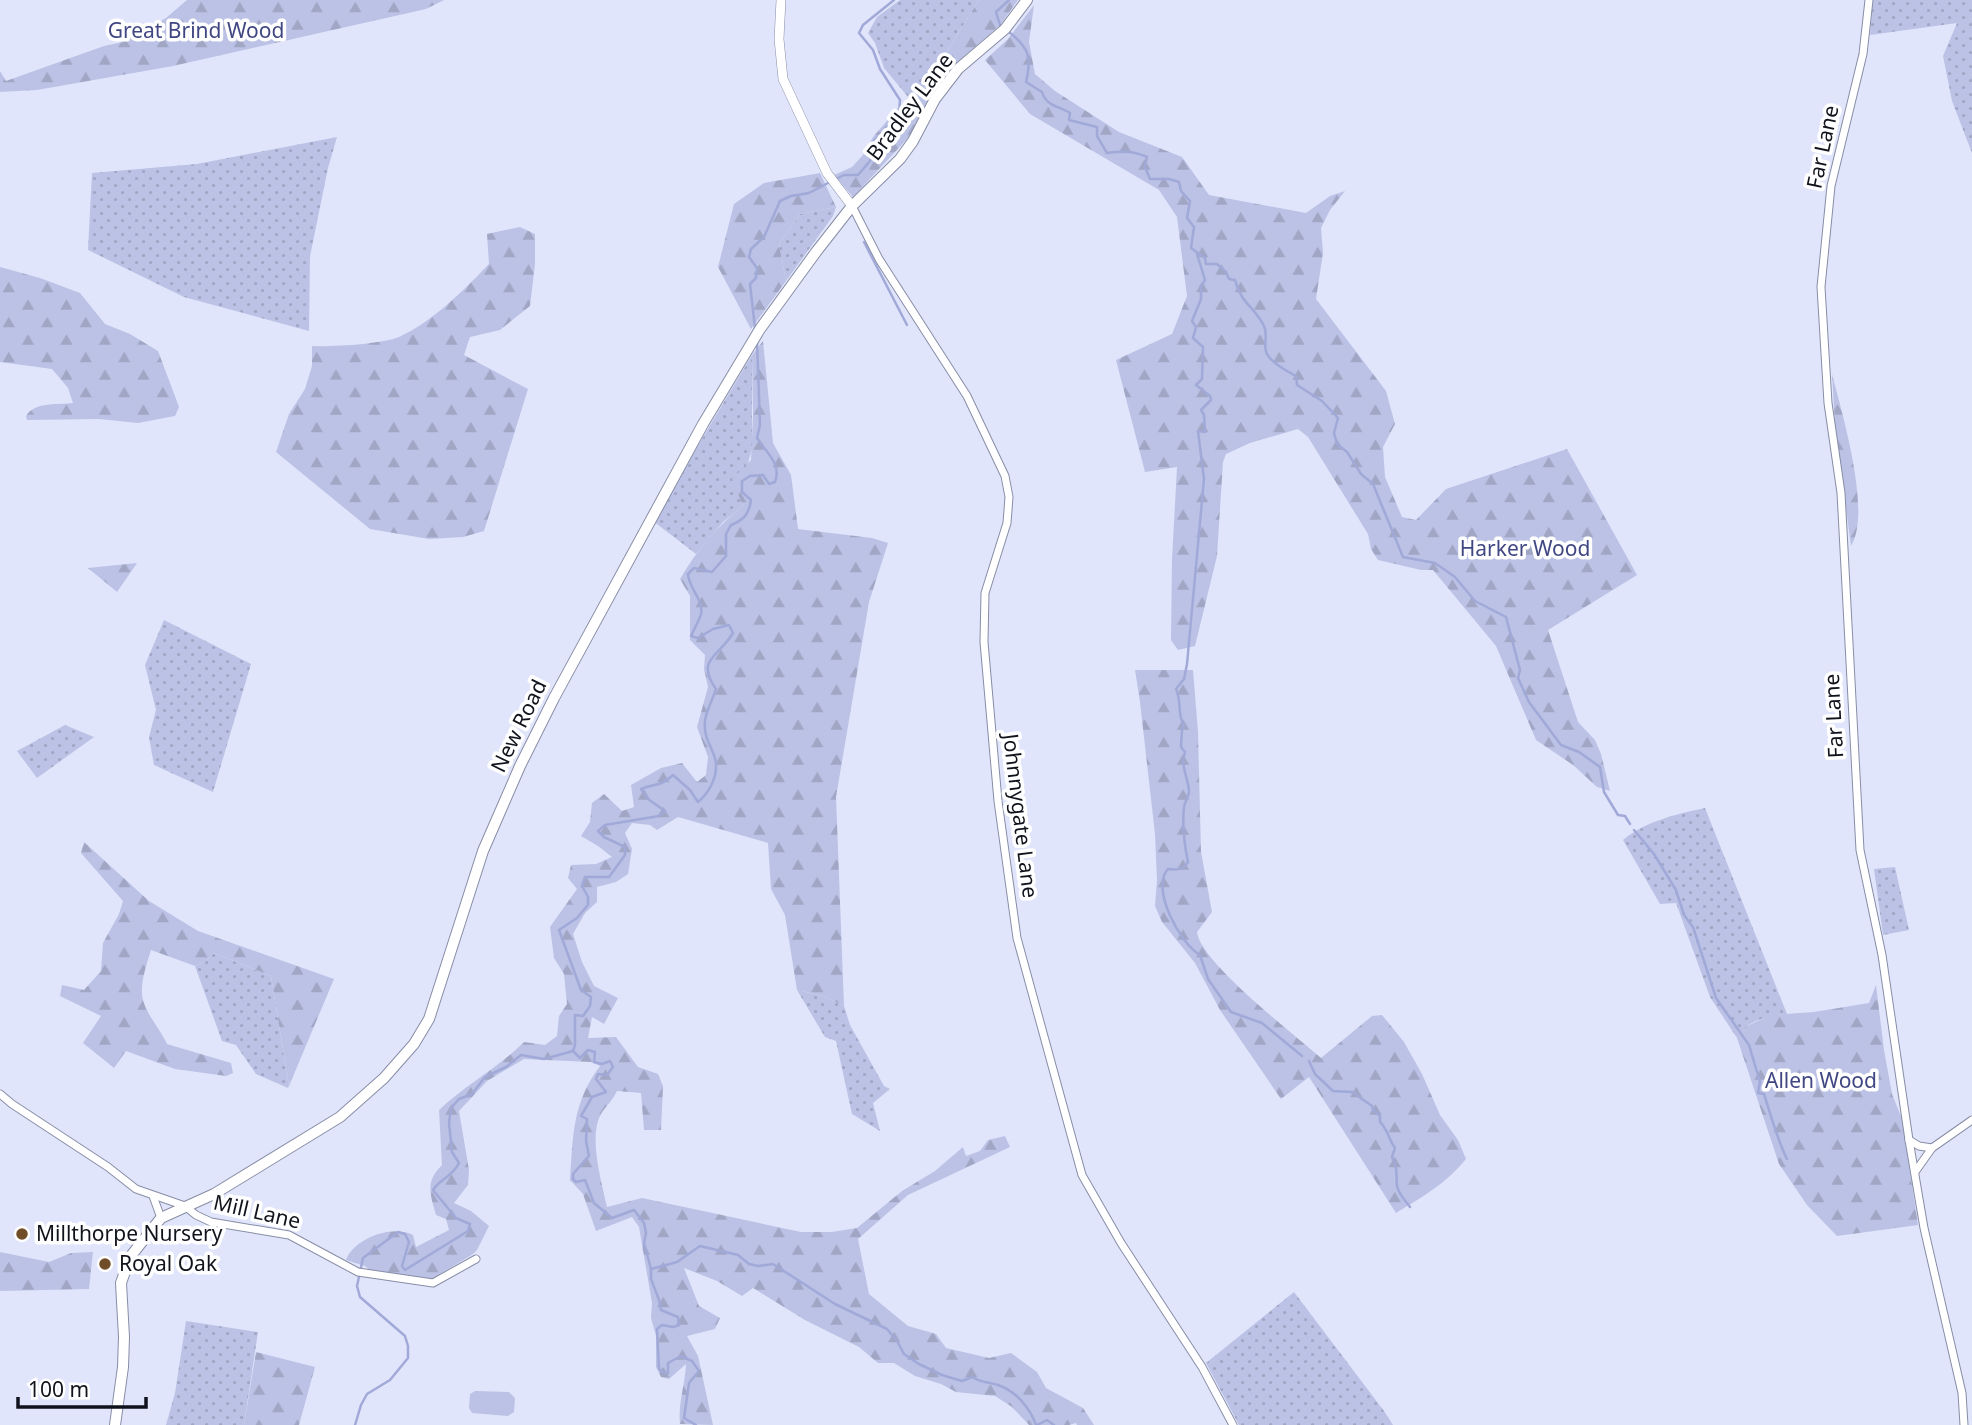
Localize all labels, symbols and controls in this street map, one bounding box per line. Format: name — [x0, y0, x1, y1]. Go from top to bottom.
park label: Great Brind Wood — [108, 16, 284, 44]
street label: Bradley Lane — [860, 47, 959, 166]
street label: Far Lane — [1800, 103, 1844, 191]
park label: Harker Wood — [1460, 534, 1590, 562]
street label: Far Lane — [1817, 673, 1849, 759]
street label: New Road — [484, 675, 553, 777]
street label: Johnnygate Lane — [997, 730, 1045, 900]
park label: Allen Wood — [1765, 1066, 1877, 1094]
street label: Mill Lane — [211, 1187, 303, 1235]
place label: Millthorpe Nursery — [36, 1219, 223, 1247]
marker: Millthorpe Nursery — [14, 1226, 30, 1242]
place label: Royal Oak — [119, 1249, 218, 1277]
marker: Royal Oak — [97, 1256, 113, 1272]
scale bar — [18, 1366, 145, 1410]
text: 100 m — [28, 1375, 89, 1403]

